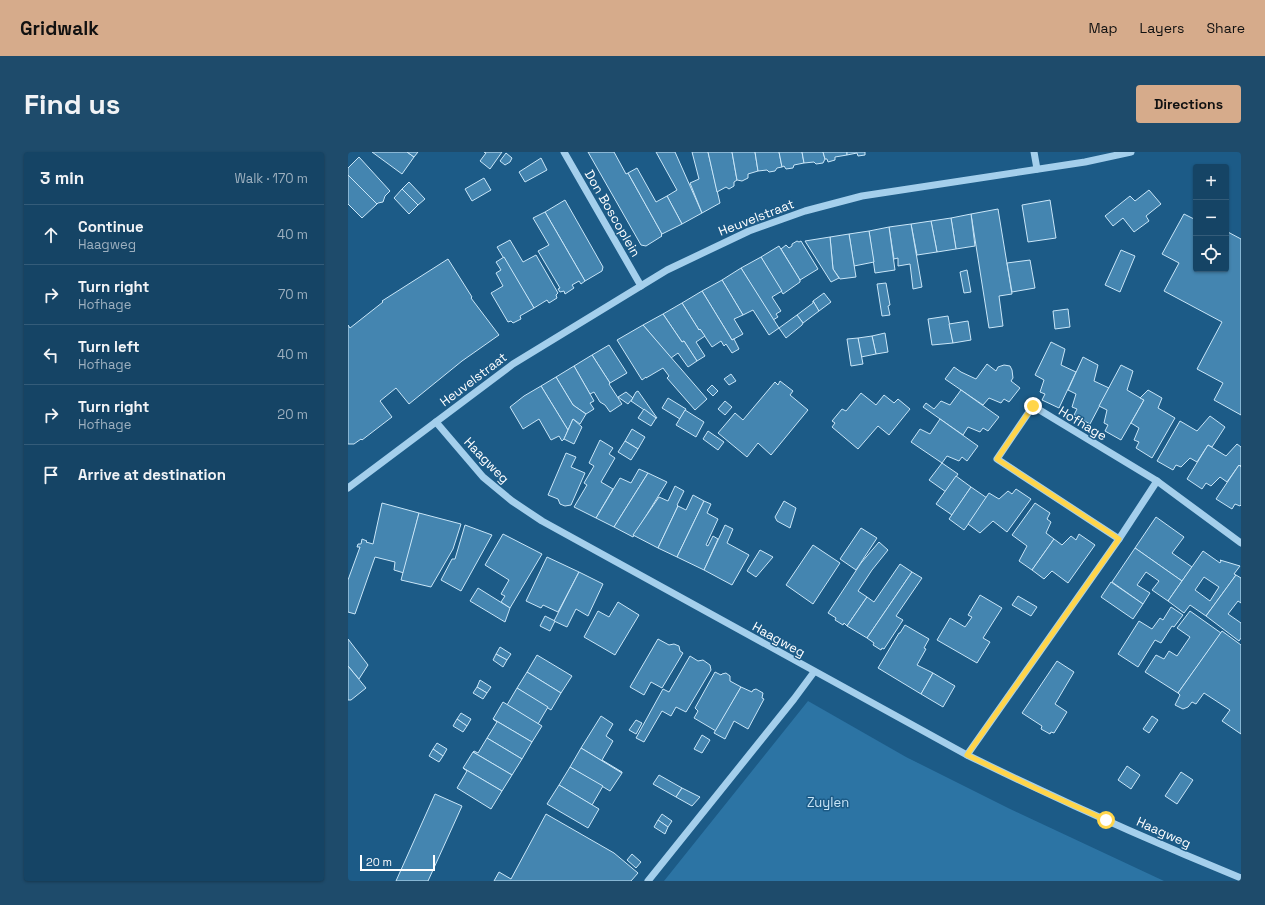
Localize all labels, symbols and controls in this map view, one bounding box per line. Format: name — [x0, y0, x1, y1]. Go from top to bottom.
text: Gridwalk — [20, 16, 99, 41]
text: Map — [1088, 19, 1118, 37]
text: Layers — [1140, 19, 1184, 37]
text: Share — [1206, 19, 1245, 37]
button: Directions — [1136, 85, 1241, 123]
text: Find us — [24, 86, 121, 122]
map controls — [1193, 164, 1229, 272]
button: + — [1193, 164, 1229, 200]
text: 3 min — [40, 167, 84, 189]
street label: Don Boscoplein — [581, 167, 644, 260]
text: Walk · 170 m — [234, 170, 308, 187]
street label: Heuvelstraat — [716, 195, 796, 240]
button: − — [1193, 200, 1229, 236]
text: Continue — [78, 217, 144, 236]
icon: ahead — [40, 224, 62, 246]
text: 40 m — [277, 226, 308, 243]
text: Haagweg — [78, 236, 136, 253]
button: locate — [1193, 236, 1229, 272]
text: Turn right — [78, 277, 149, 296]
icon: right — [40, 284, 62, 306]
text: 70 m — [278, 286, 308, 303]
text: Hofhage — [78, 296, 131, 313]
text: Turn left — [78, 337, 140, 356]
icon: left — [40, 344, 62, 366]
text: 40 m — [277, 346, 308, 363]
street label: Heuvelstraat — [436, 349, 510, 410]
text: Hofhage — [78, 356, 131, 373]
text: Turn right — [78, 397, 149, 416]
route end — [1024, 397, 1042, 415]
street label: Hofhage — [1055, 402, 1110, 444]
icon: right — [40, 404, 62, 426]
text: 20 m — [277, 406, 308, 423]
text: Hofhage — [78, 416, 131, 433]
street label: Haagweg — [460, 434, 513, 487]
icon: arrive — [40, 464, 62, 486]
text: Arrive at destination — [78, 465, 226, 484]
street label: Haagweg — [749, 618, 808, 661]
park label: Zuylen — [807, 794, 849, 811]
route start — [1097, 811, 1115, 829]
street label: Haagweg — [1134, 813, 1194, 852]
scale bar — [360, 853, 435, 872]
text: 20 m — [366, 855, 392, 869]

